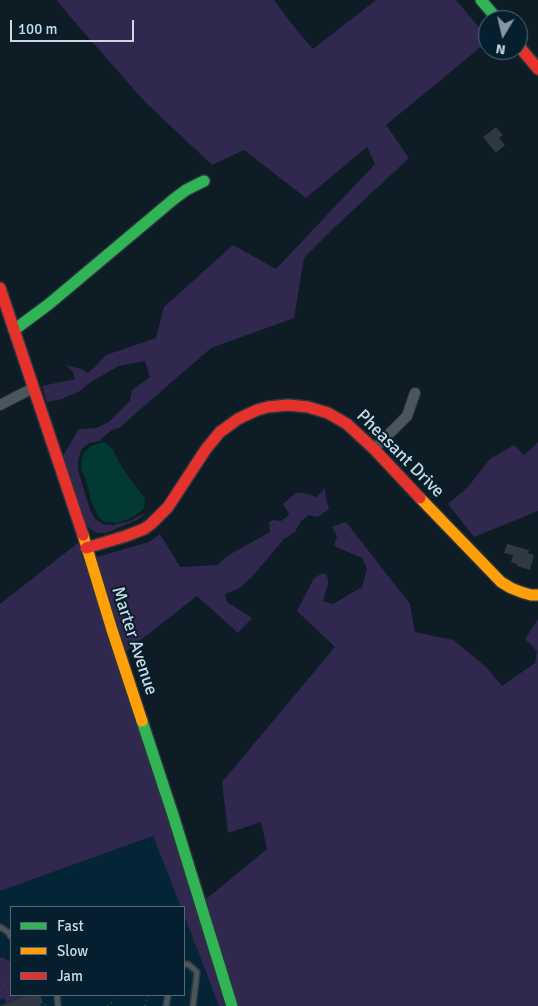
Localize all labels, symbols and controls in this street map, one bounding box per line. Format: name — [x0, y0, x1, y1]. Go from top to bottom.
scale bar — [12, 10, 136, 42]
north arrow — [478, 10, 528, 60]
text: 100 m — [18, 20, 58, 38]
text: N — [495, 40, 507, 58]
street label: Pheasant Drive — [352, 406, 448, 502]
street label: Marter Avenue — [106, 584, 162, 698]
legend — [10, 906, 185, 996]
text: Fast — [57, 917, 84, 935]
text: Slow — [57, 942, 88, 960]
text: Jam — [57, 967, 83, 985]

